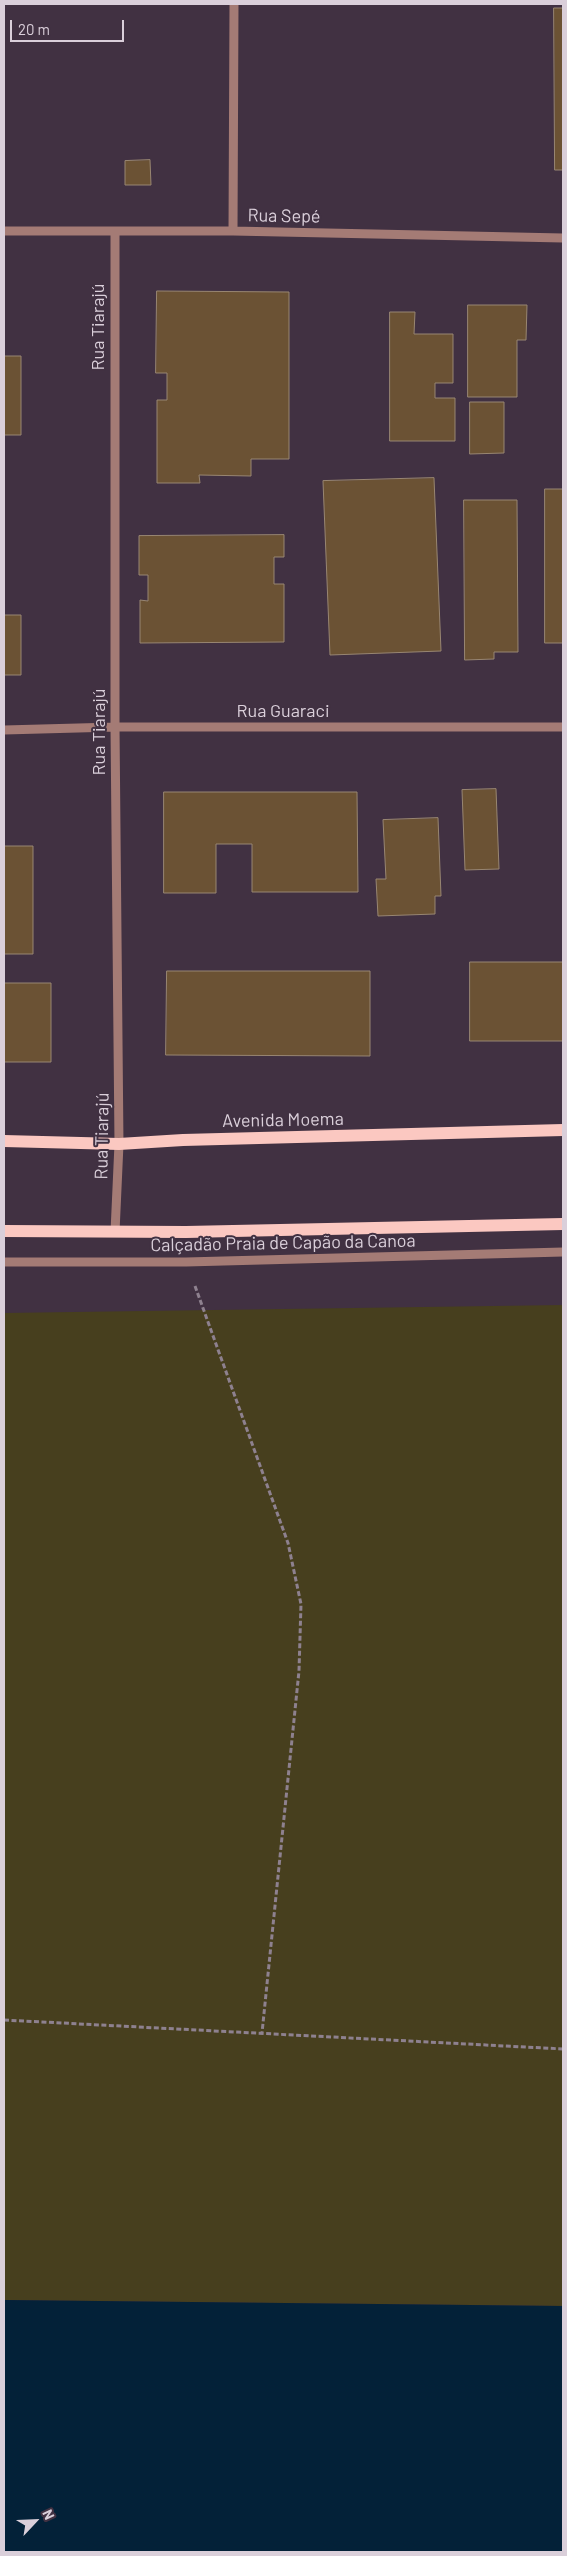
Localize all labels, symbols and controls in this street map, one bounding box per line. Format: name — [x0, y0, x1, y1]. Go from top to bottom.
scale bar — [12, 10, 126, 42]
text: 20 m — [18, 20, 50, 38]
street label: Rua Sepé — [247, 205, 321, 227]
street label: Rua Tiarajú — [87, 283, 109, 371]
street label: Rua Tiarajú — [88, 688, 110, 776]
street label: Rua Guaraci — [236, 700, 330, 722]
street label: Rua Tiarajú — [90, 1092, 114, 1180]
street label: Avenida Moema — [222, 1108, 344, 1132]
street label: Calçadão Praia de Capão da Canoa — [150, 1230, 416, 1256]
north arrow — [10, 2496, 60, 2546]
text: N — [39, 2507, 59, 2522]

